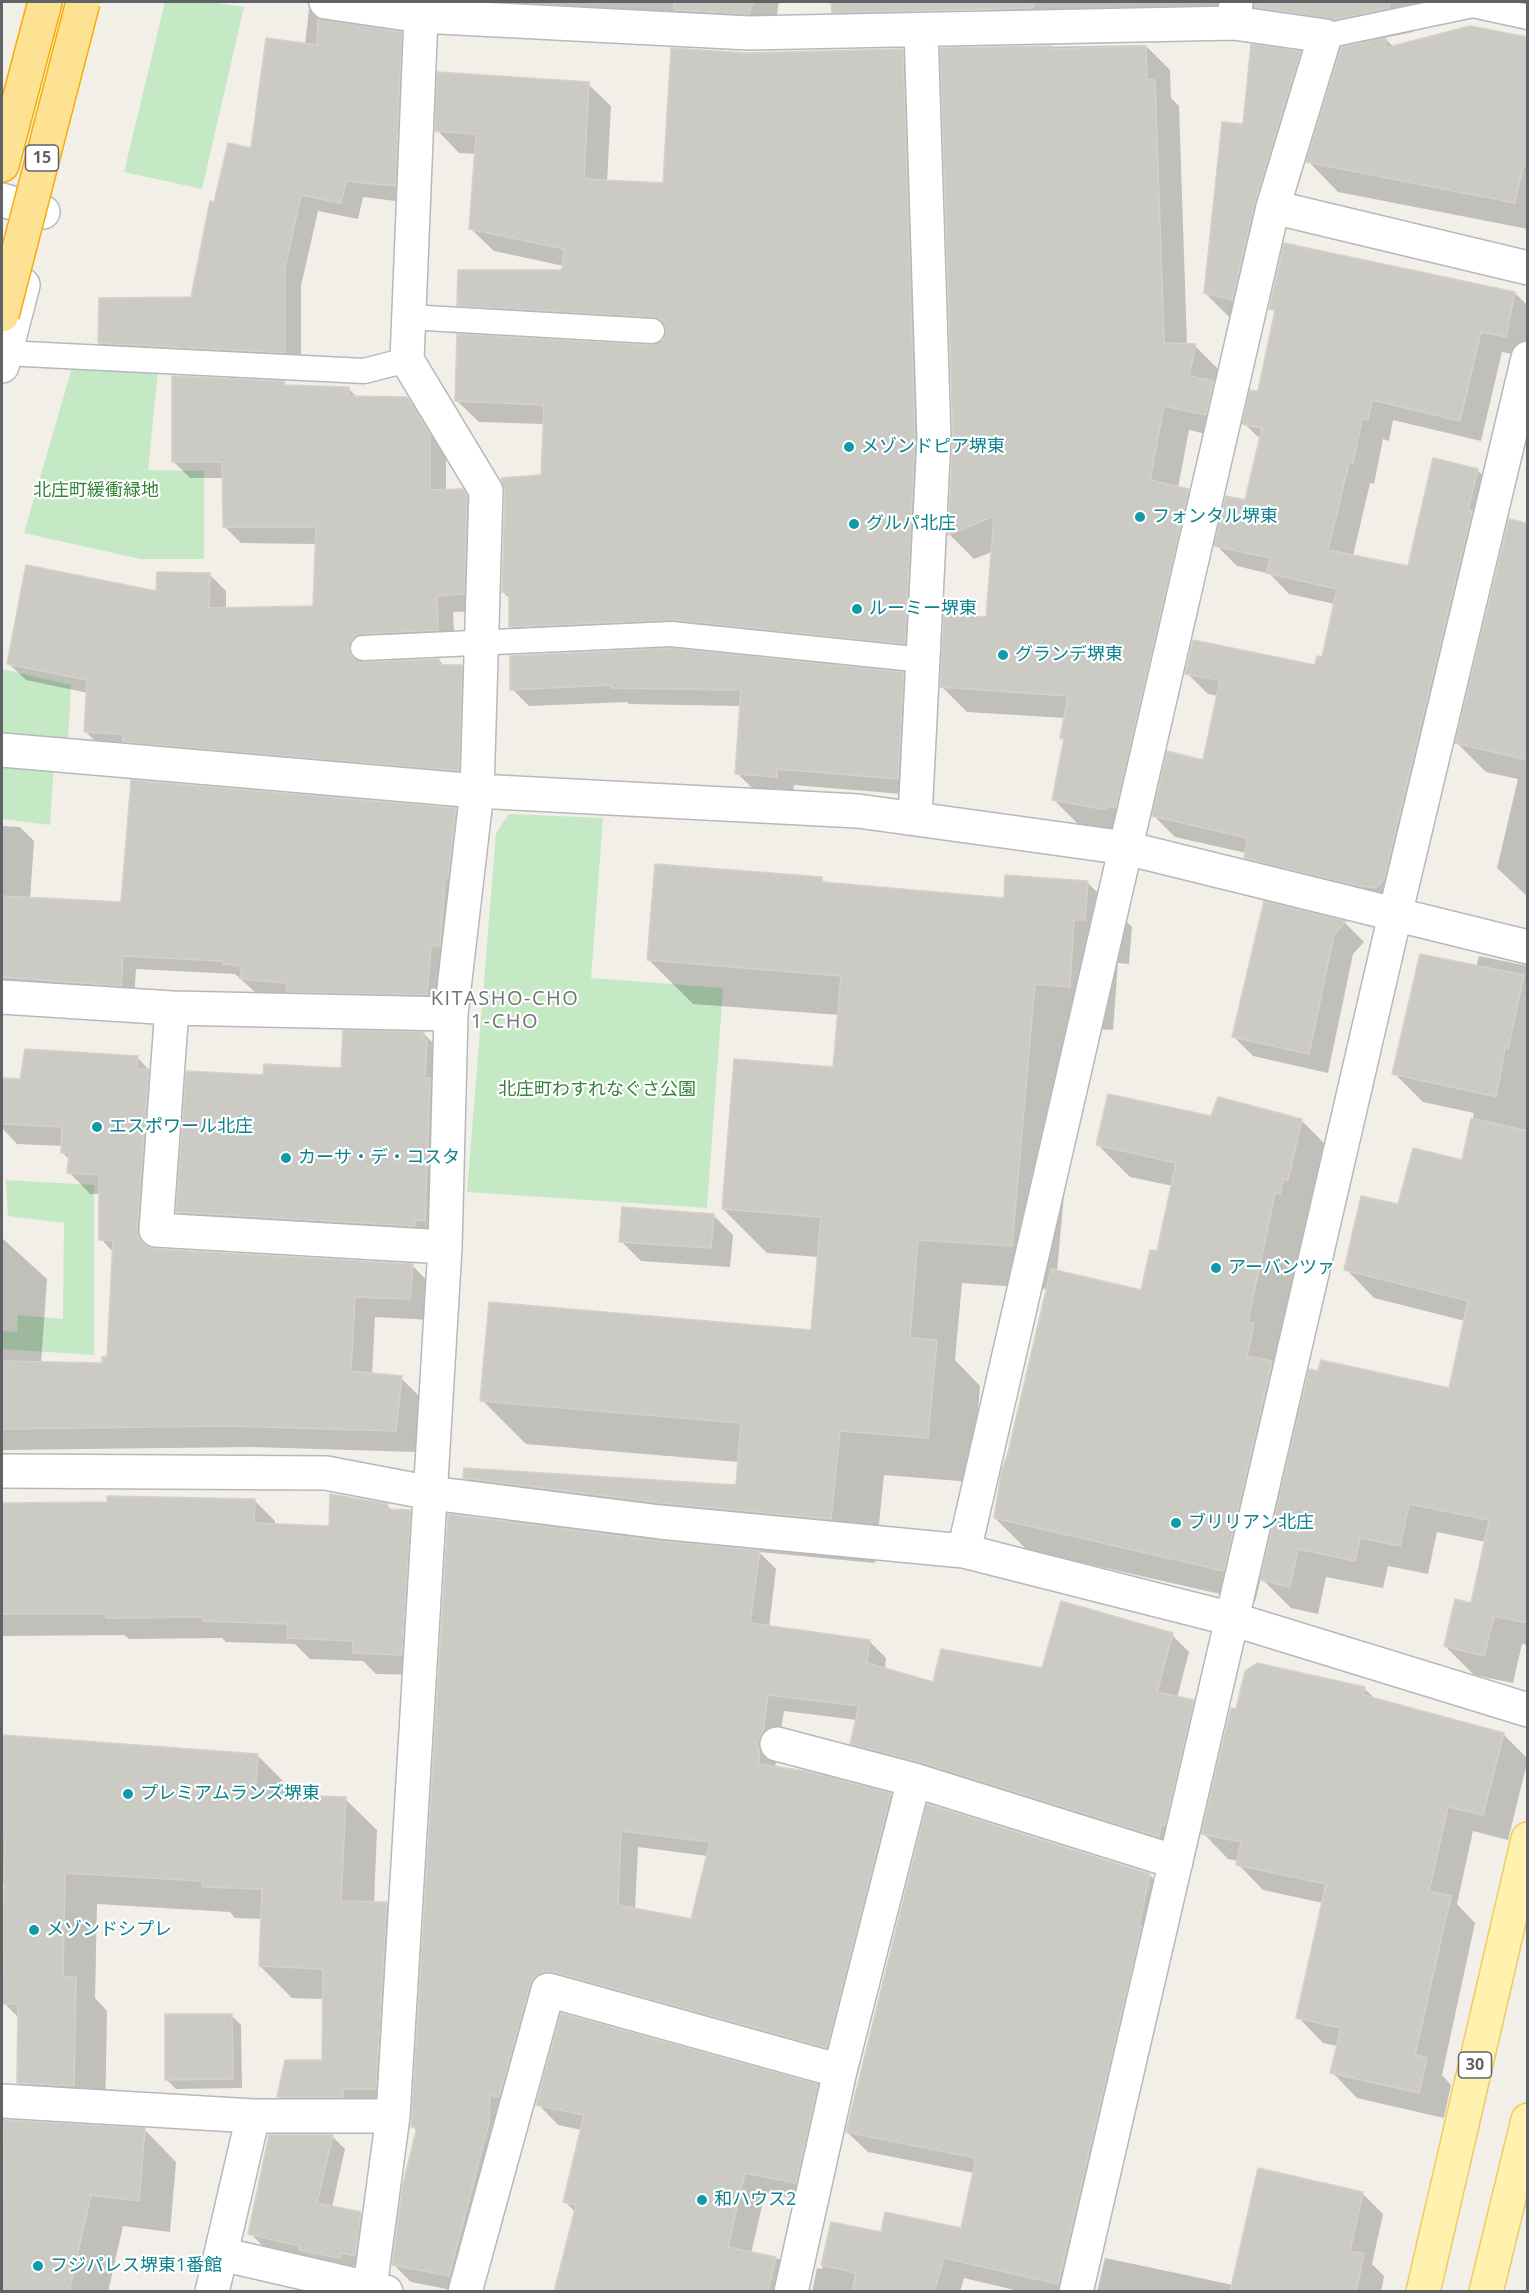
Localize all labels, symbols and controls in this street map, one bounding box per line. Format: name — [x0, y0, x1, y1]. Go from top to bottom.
road number: 15 — [26, 145, 58, 171]
place label: メゾンドピア堺東 — [861, 436, 1005, 458]
marker: メゾンドピア堺東 — [842, 440, 856, 454]
park label: 北庄町緩衝緑地 — [33, 480, 159, 502]
place label: フォンタル堺東 — [1152, 506, 1278, 528]
marker: フォンタル堺東 — [1133, 510, 1147, 524]
place label: グルパ北庄 — [866, 513, 956, 535]
marker: グルパ北庄 — [847, 517, 861, 531]
place label: ルーミー堺東 — [869, 598, 977, 620]
marker: ルーミー堺東 — [850, 602, 864, 616]
place label: グランデ堺東 — [1015, 644, 1123, 666]
marker: グランデ堺東 — [996, 648, 1010, 662]
district label: KITASHO-CHO 1-CHO — [431, 987, 579, 1034]
park label: 北庄町わすれなぐさ公園 — [498, 1079, 696, 1101]
place label: エスポワール北庄 — [109, 1116, 253, 1138]
marker: エスポワール北庄 — [90, 1120, 104, 1134]
place label: カーサ・デ・コスタ — [298, 1147, 460, 1169]
marker: カーサ・デ・コスタ — [279, 1151, 293, 1165]
place label: アーバンツァ — [1228, 1257, 1335, 1279]
marker: アーバンツァ — [1209, 1261, 1223, 1275]
place label: ブリリアン北庄 — [1188, 1512, 1314, 1534]
marker: ブリリアン北庄 — [1169, 1516, 1183, 1530]
place label: プレミアムランズ堺東 — [140, 1783, 320, 1805]
marker: プレミアムランズ堺東 — [121, 1787, 135, 1801]
place label: メゾンドシプレ — [46, 1919, 172, 1941]
marker: メゾンドシプレ — [27, 1923, 41, 1937]
road number: 30 — [1458, 2052, 1492, 2078]
place label: 和ハウス2 — [714, 2189, 796, 2211]
marker: 和ハウス2 — [695, 2193, 709, 2207]
place label: フジパレス堺東1番館 — [50, 2255, 222, 2277]
marker: フジパレス堺東1番館 — [31, 2259, 45, 2273]

